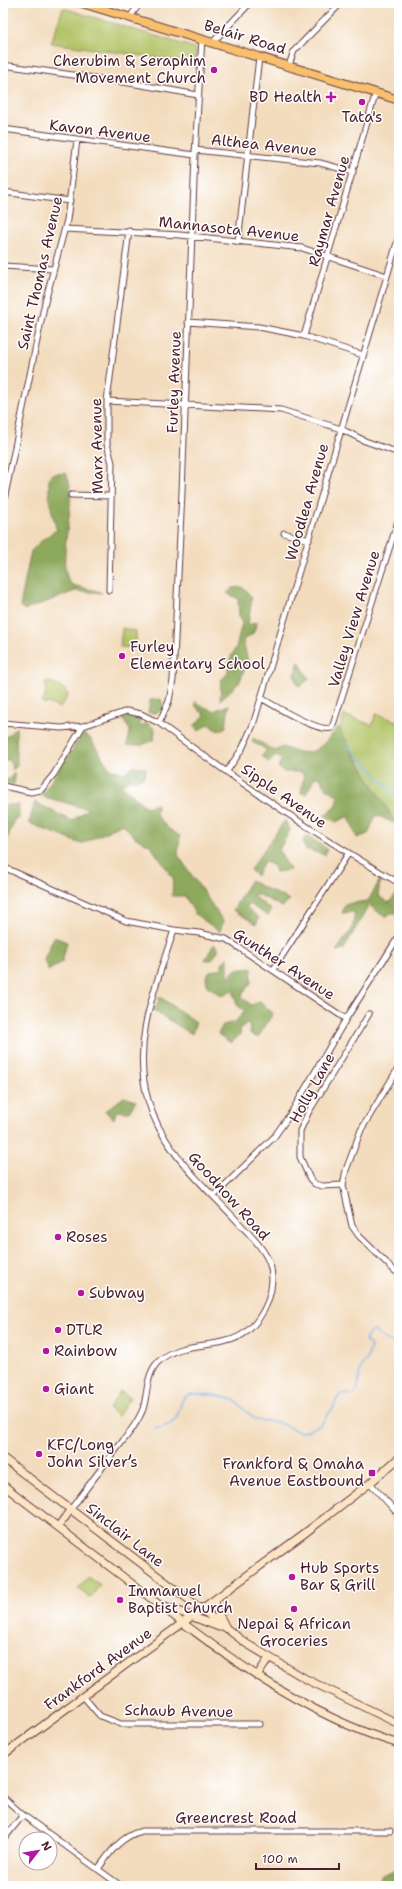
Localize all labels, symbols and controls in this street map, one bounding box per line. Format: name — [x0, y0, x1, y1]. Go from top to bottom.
street label: Belair Road — [202, 15, 289, 59]
place label: Cherubim & Seraphim Movement Church — [53, 51, 206, 88]
marker: Cherubim & Seraphim Movement Church — [209, 65, 219, 75]
place label: BD Health — [249, 87, 322, 107]
marker: BD Health — [325, 91, 337, 103]
marker: Tata's — [357, 97, 367, 107]
place label: Tata's — [341, 107, 383, 127]
street label: Kavon Avenue — [48, 115, 152, 147]
street label: Althea Avenue — [210, 129, 318, 161]
street label: Raymar Avenue — [304, 153, 354, 269]
street label: Saint Thomas Avenue — [13, 194, 67, 352]
street label: Mannasota Avenue — [158, 212, 300, 246]
street label: Furley Avenue — [162, 330, 186, 434]
street label: Marx Avenue — [86, 398, 108, 494]
street label: Woodlea Avenue — [281, 441, 333, 563]
street label: Valley View Avenue — [324, 548, 384, 690]
place label: Furley Elementary School — [130, 637, 266, 674]
marker: Furley Elementary School — [117, 651, 127, 661]
street label: Sipple Avenue — [237, 759, 331, 833]
street label: Gunther Avenue — [229, 924, 339, 1004]
street label: Holly Lane — [285, 1049, 339, 1127]
street label: Goodnow Road — [184, 1147, 275, 1245]
place label: Roses — [66, 1227, 108, 1247]
marker: Roses — [53, 1232, 63, 1242]
place label: Subway — [89, 1283, 145, 1303]
marker: Subway — [76, 1288, 86, 1298]
place label: DTLR — [66, 1320, 103, 1340]
marker: DTLR — [53, 1325, 63, 1335]
place label: Rainbow — [54, 1341, 117, 1361]
marker: Rainbow — [41, 1346, 51, 1356]
place label: Giant — [54, 1379, 94, 1399]
marker: Giant — [41, 1384, 51, 1394]
place label: KFC/Long John Silver’s — [47, 1435, 138, 1472]
marker: KFC/Long John Silver’s — [34, 1449, 44, 1459]
place label: Frankford & Omaha Avenue Eastbound — [222, 1454, 365, 1491]
marker: Frankford & Omaha Avenue Eastbound — [367, 1468, 377, 1478]
street label: Sinclair Lane — [82, 1498, 168, 1572]
place label: Hub Sports Bar & Grill — [300, 1558, 379, 1595]
marker: Hub Sports Bar & Grill — [287, 1572, 297, 1582]
place label: Immanuel Baptist Church — [128, 1581, 233, 1618]
marker: Immanuel Baptist Church — [115, 1595, 125, 1605]
marker: Nepai & African Groceries — [289, 1604, 299, 1614]
place label: Nepai & African Groceries — [237, 1614, 351, 1651]
street label: Frankford Avenue — [40, 1623, 156, 1715]
street label: Schaub Avenue — [124, 1700, 234, 1722]
street label: Greencrest Road — [175, 1808, 297, 1828]
north arrow — [18, 1831, 58, 1871]
text: N — [37, 1839, 55, 1854]
scale bar — [256, 1845, 339, 1871]
text: 100 m — [262, 1851, 298, 1867]

